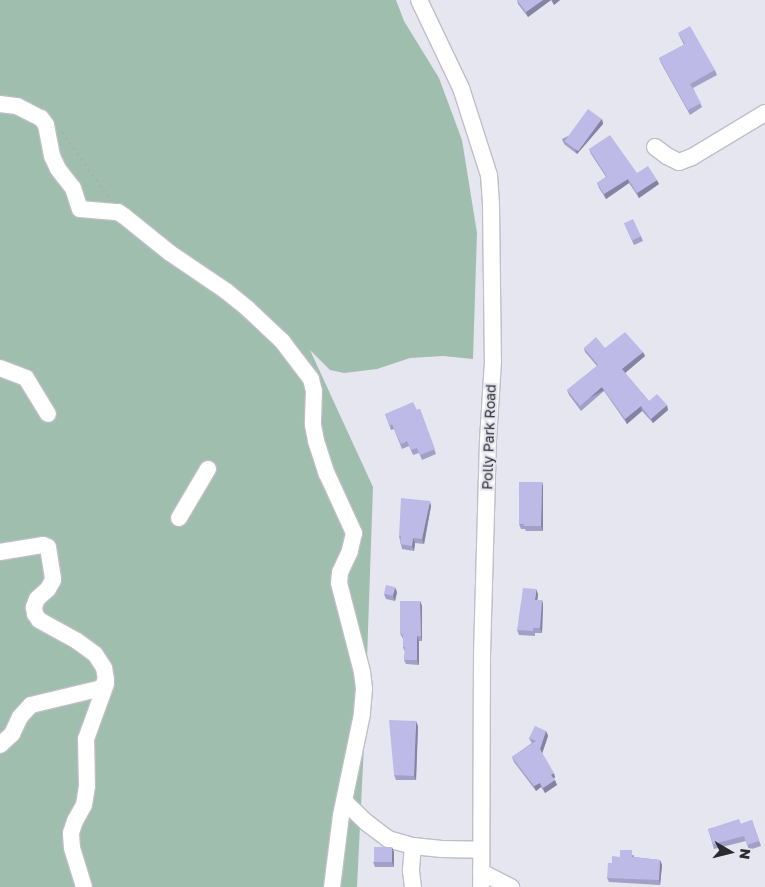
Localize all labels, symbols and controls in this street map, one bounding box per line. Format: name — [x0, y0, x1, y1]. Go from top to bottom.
street label: Polly Park Road — [479, 384, 499, 490]
north arrow — [705, 827, 755, 877]
text: N — [736, 848, 755, 861]

